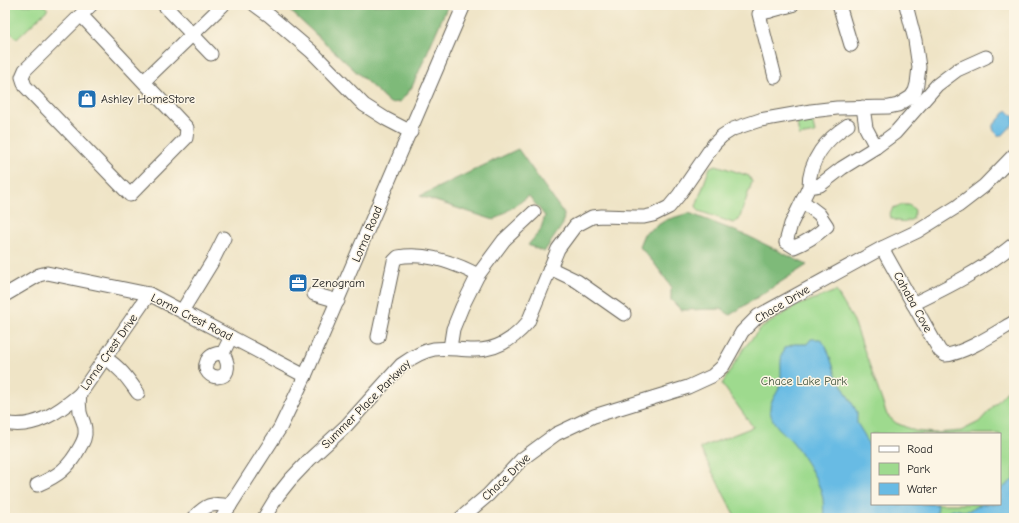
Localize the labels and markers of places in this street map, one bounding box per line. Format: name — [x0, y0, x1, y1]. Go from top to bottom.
shop icon: Ashley HomeStore — [76, 88, 98, 110]
place label: Ashley HomeStore — [101, 92, 195, 106]
office icon: Zenogram — [287, 272, 309, 294]
place label: Zenogram — [312, 276, 365, 290]

